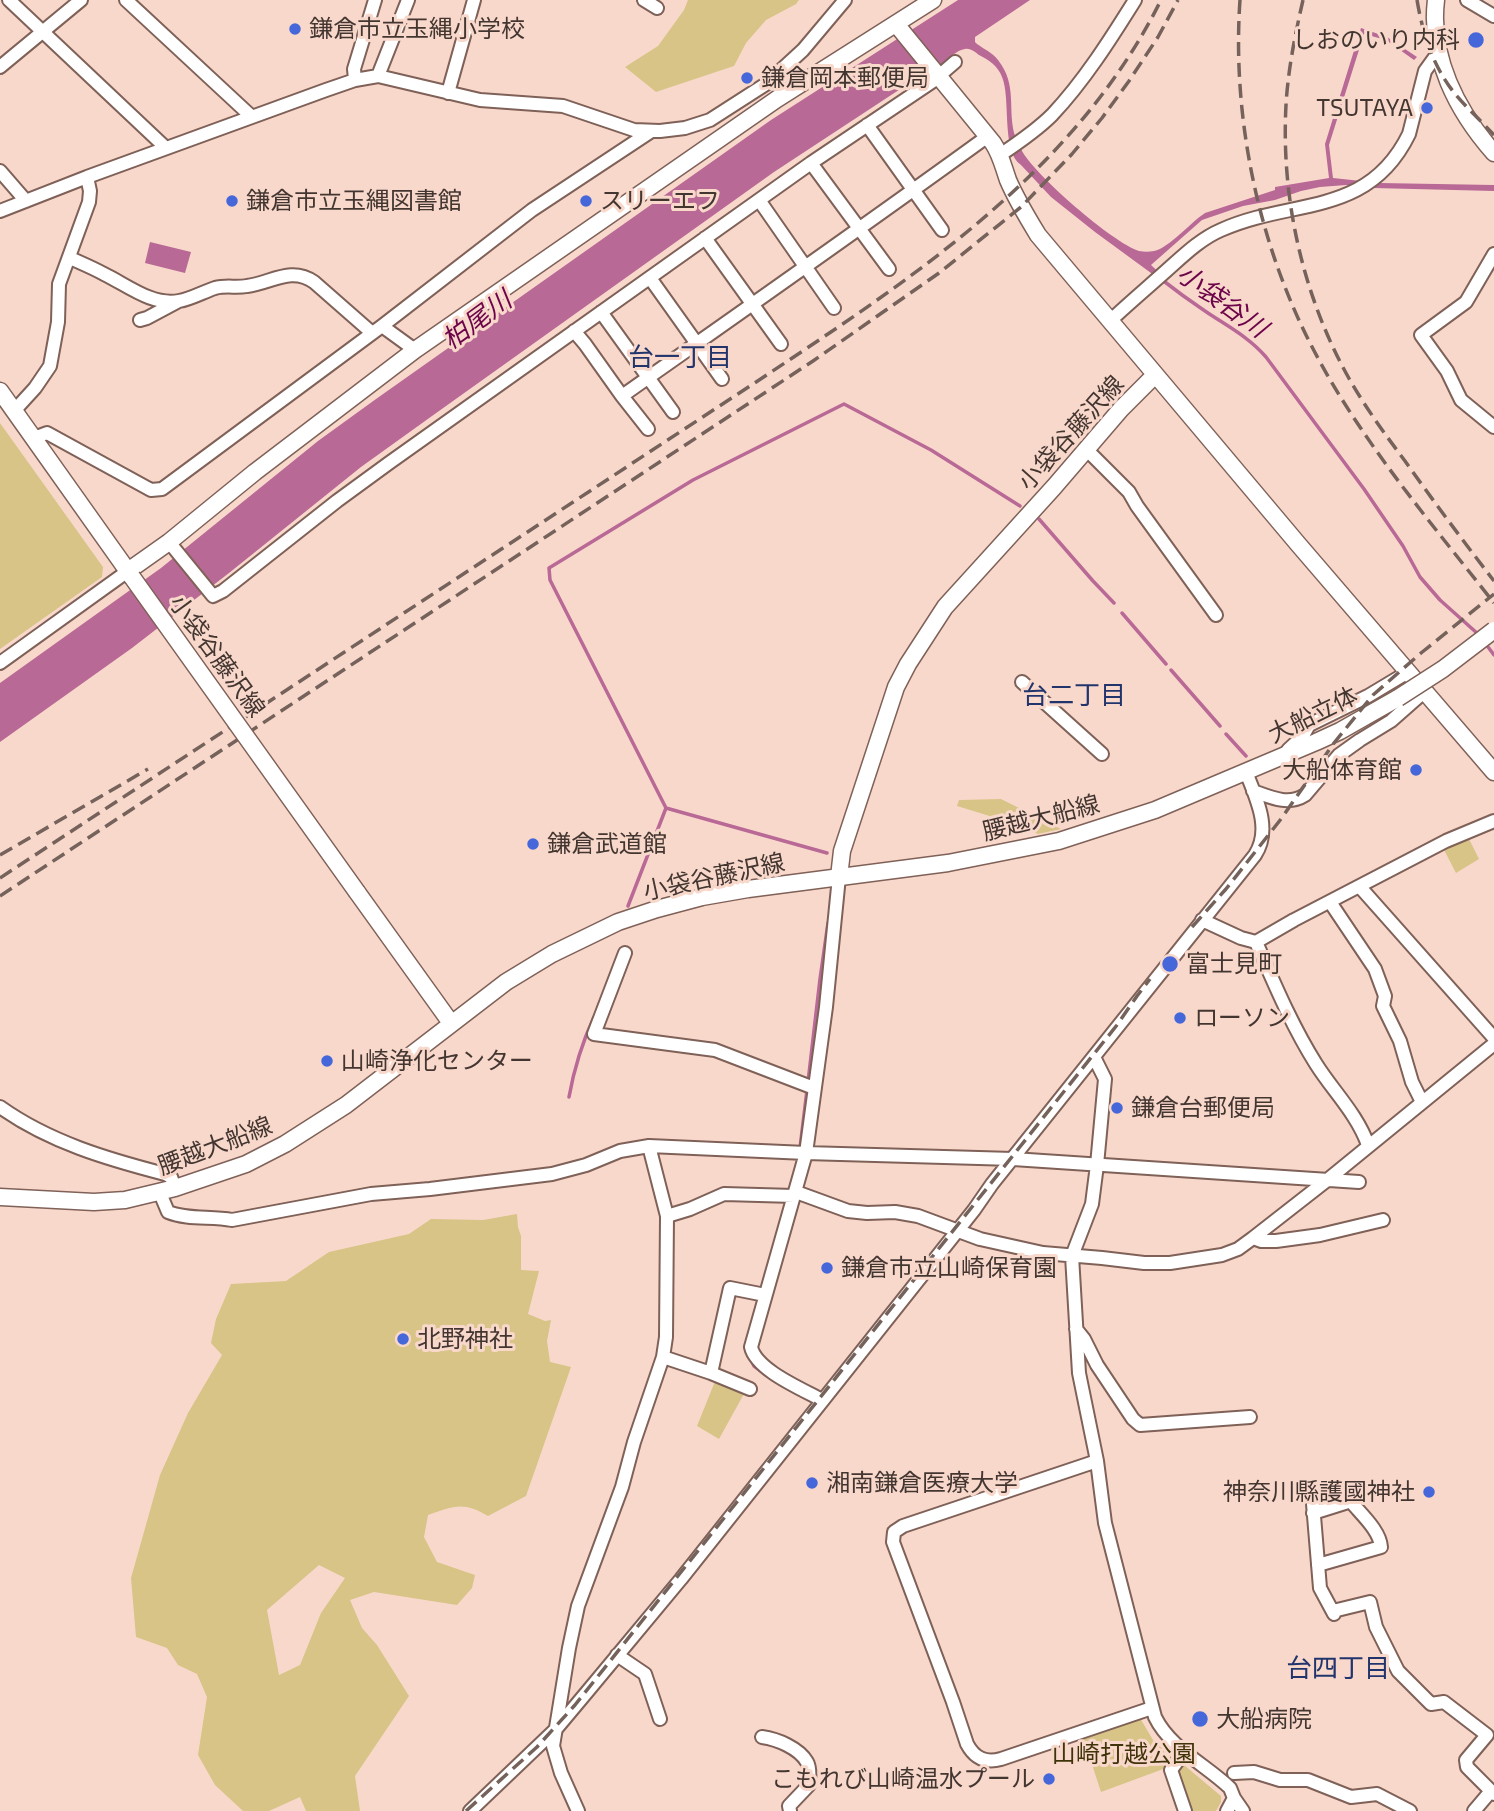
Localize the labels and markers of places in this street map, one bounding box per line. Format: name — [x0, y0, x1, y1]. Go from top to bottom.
place label: 鎌倉市立玉縄小学校 — [309, 15, 525, 43]
marker: 鎌倉市立玉縄小学校 — [287, 21, 303, 37]
place label: しおのいり内科 — [1292, 26, 1460, 54]
marker: しおのいり内科 — [1466, 30, 1486, 50]
place label: 鎌倉岡本郵便局 — [761, 64, 929, 92]
marker: 鎌倉岡本郵便局 — [739, 70, 755, 86]
place label: TSUTAYA — [1316, 94, 1413, 122]
marker: TSUTAYA — [1419, 100, 1435, 116]
place label: 鎌倉市立玉縄図書館 — [246, 187, 462, 215]
place label: スリーエフ — [600, 187, 720, 215]
marker: 鎌倉市立玉縄図書館 — [224, 193, 240, 209]
marker: スリーエフ — [578, 193, 594, 209]
place label: 大船体育館 — [1282, 756, 1402, 784]
marker: 大船体育館 — [1408, 762, 1424, 778]
place label: 鎌倉武道館 — [547, 830, 667, 858]
marker: 鎌倉武道館 — [525, 836, 541, 852]
place label: 富士見町 — [1186, 950, 1282, 978]
marker: 富士見町 — [1160, 954, 1180, 974]
place label: ローソン — [1194, 1004, 1290, 1032]
marker: ローソン — [1172, 1010, 1188, 1026]
place label: 山崎浄化センター — [341, 1047, 533, 1075]
marker: 山崎浄化センター — [319, 1053, 335, 1069]
place label: 鎌倉台郵便局 — [1131, 1094, 1275, 1122]
marker: 鎌倉台郵便局 — [1109, 1100, 1125, 1116]
place label: 鎌倉市立山崎保育園 — [841, 1254, 1057, 1282]
marker: 鎌倉市立山崎保育園 — [819, 1260, 835, 1276]
place label: 北野神社 — [417, 1325, 513, 1353]
marker: 北野神社 — [395, 1331, 411, 1347]
place label: 湘南鎌倉医療大学 — [826, 1469, 1018, 1497]
marker: 湘南鎌倉医療大学 — [804, 1475, 820, 1491]
place label: 神奈川縣護國神社 — [1223, 1478, 1415, 1506]
marker: 神奈川縣護國神社 — [1421, 1484, 1437, 1500]
place label: 大船病院 — [1216, 1705, 1312, 1733]
marker: 大船病院 — [1190, 1709, 1210, 1729]
place label: こもれび山崎温水プール — [771, 1765, 1035, 1793]
marker: こもれび山崎温水プール — [1041, 1771, 1057, 1787]

